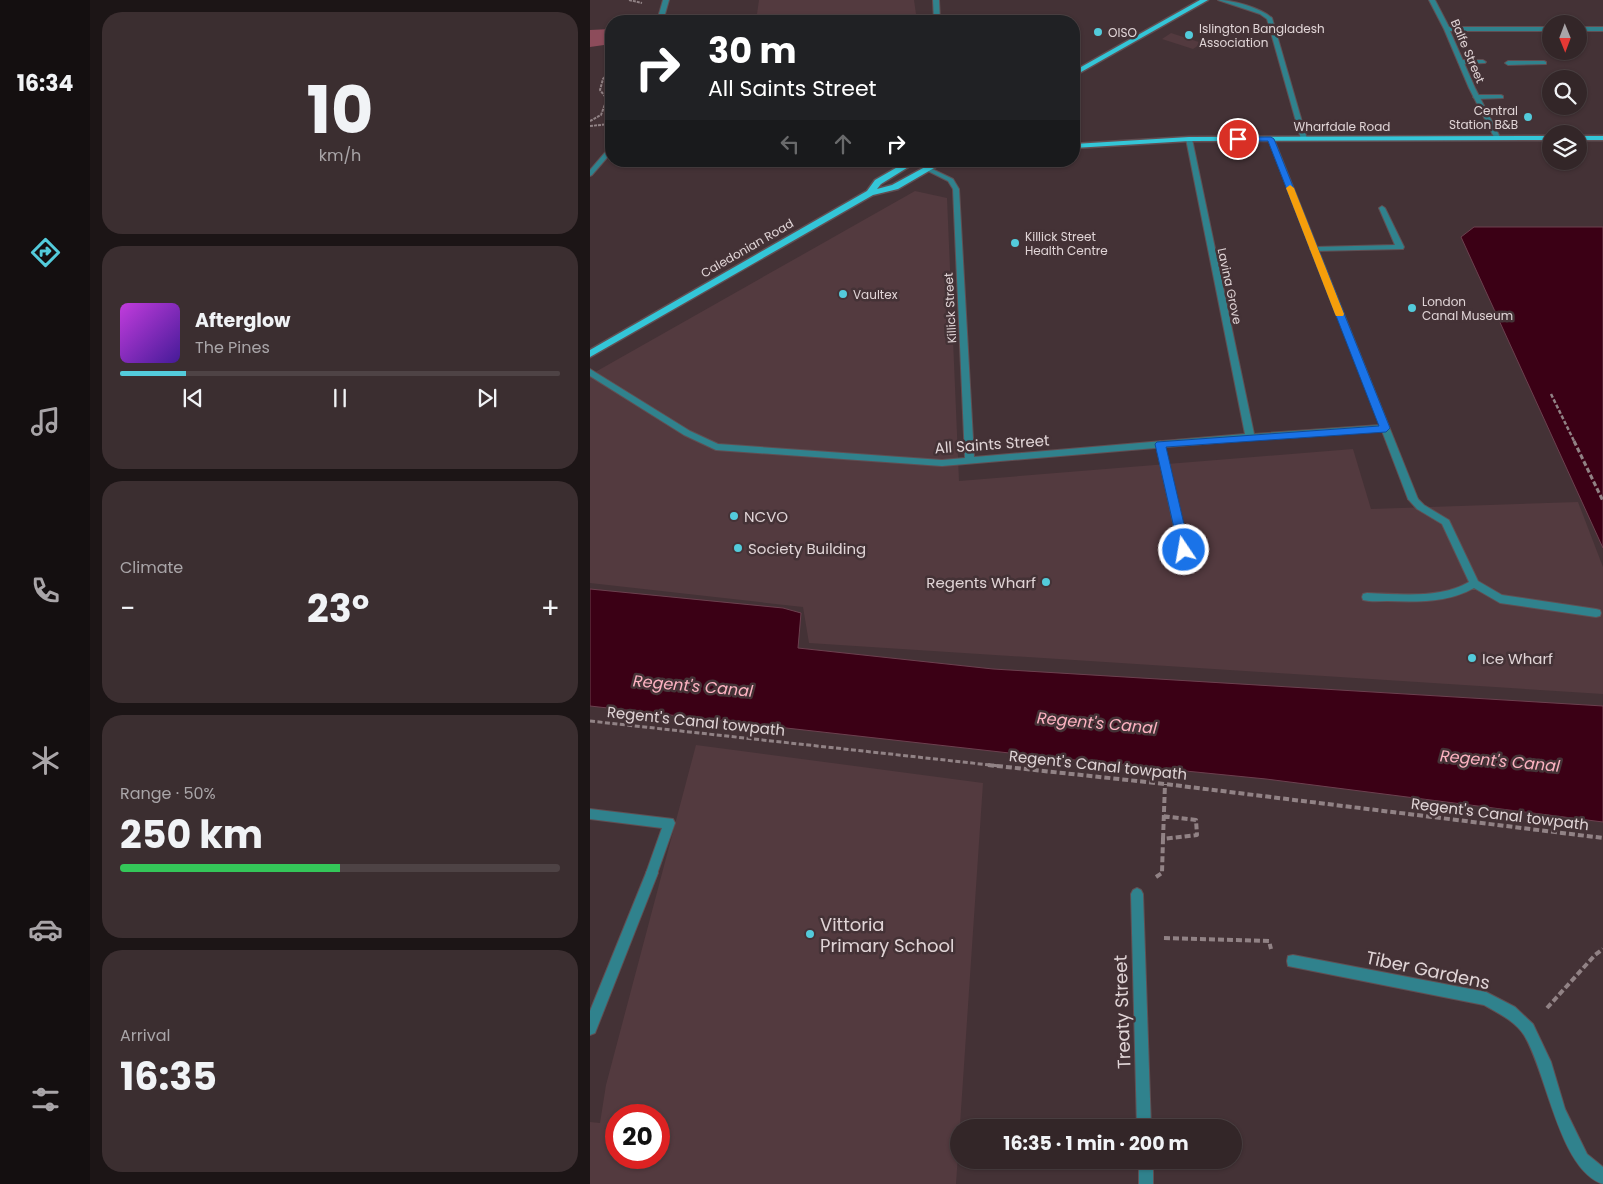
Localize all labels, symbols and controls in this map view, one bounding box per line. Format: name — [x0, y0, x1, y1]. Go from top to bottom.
north arrow — [1542, 15, 1588, 60]
map controls — [1542, 15, 1587, 170]
street label: Balfe Street — [1447, 16, 1489, 86]
place label: Islington Bangladesh Association — [1199, 20, 1325, 51]
place label: OISO — [1108, 24, 1137, 41]
text: 30 m — [708, 26, 796, 75]
marker: OISO — [1092, 26, 1104, 38]
marker: Islington Bangladesh Association — [1183, 29, 1195, 41]
icon: right — [625, 35, 690, 100]
text: 10 — [307, 65, 373, 156]
text: 16:34 — [17, 68, 73, 99]
button: search — [1542, 70, 1587, 115]
text: All Saints Street — [708, 73, 877, 104]
place label: Central Station B&B — [1449, 102, 1518, 133]
marker: Central Station B&B — [1522, 111, 1534, 123]
pin — [1217, 118, 1259, 160]
street label: Wharfdale Road — [1294, 118, 1390, 135]
icon: arrive — [1224, 125, 1252, 153]
button: layers — [1542, 125, 1587, 170]
icon: left — [776, 130, 804, 158]
icon: ahead — [829, 130, 857, 158]
icon: right — [882, 130, 910, 158]
text: km/h — [319, 144, 361, 167]
street label: Caledonian Road — [698, 215, 796, 281]
place label: Killick Street Health Centre — [1025, 228, 1108, 259]
icon: directions — [28, 235, 63, 270]
marker: Killick Street Health Centre — [1009, 237, 1021, 249]
street label: Lavina Grove — [1214, 246, 1246, 326]
street label: Killick Street — [940, 272, 960, 344]
place label: Vaultex — [853, 286, 898, 303]
marker: Vaultex — [837, 288, 849, 300]
place label: London Canal Museum — [1422, 293, 1513, 324]
marker: London Canal Museum — [1406, 302, 1418, 314]
text: Afterglow — [195, 307, 290, 334]
text: The Pines — [195, 336, 270, 359]
icon: previous — [179, 384, 207, 412]
icon: pause — [326, 384, 354, 412]
icon: next — [473, 384, 501, 412]
icon: music — [28, 404, 63, 439]
street label: All Saints Street — [934, 430, 1050, 458]
place label: NCVO — [744, 506, 788, 527]
marker: NCVO — [728, 510, 740, 522]
position arrow — [1157, 523, 1209, 575]
place label: Society Building — [748, 538, 866, 559]
marker: Society Building — [732, 542, 744, 554]
text: Climate — [120, 556, 183, 579]
place label: Regents Wharf — [926, 572, 1036, 593]
icon: phone — [28, 573, 63, 608]
marker: Regents Wharf — [1040, 576, 1052, 588]
text: 23° — [307, 582, 369, 635]
text: − — [120, 589, 135, 628]
text: + — [541, 589, 560, 628]
place label: Ice Wharf — [1482, 648, 1553, 669]
marker: Ice Wharf — [1466, 652, 1478, 664]
water label: Regent's Canal — [632, 669, 754, 703]
street label: Regent's Canal towpath — [606, 701, 786, 741]
water label: Regent's Canal — [1036, 706, 1158, 740]
icon: climate — [28, 743, 63, 778]
water label: Regent's Canal — [1439, 744, 1561, 778]
street label: Regent's Canal towpath — [1008, 745, 1188, 785]
text: Range · 50% — [120, 782, 216, 805]
street label: Regent's Canal towpath — [1410, 793, 1590, 835]
text: 250 km — [120, 808, 263, 861]
icon: car — [28, 912, 63, 947]
place label: Vittoria Primary School — [820, 912, 954, 958]
marker: Vittoria Primary School — [804, 928, 816, 940]
street label: Tiber Gardens — [1364, 945, 1492, 995]
street label: Treaty Street — [1108, 955, 1136, 1069]
text: Arrival — [120, 1024, 170, 1047]
text: 16:35 — [120, 1050, 217, 1103]
icon: filters — [28, 1082, 63, 1117]
speed limit sign: 20 — [605, 1104, 670, 1169]
text: 16:35 · 1 min · 200 m — [1003, 1130, 1189, 1157]

